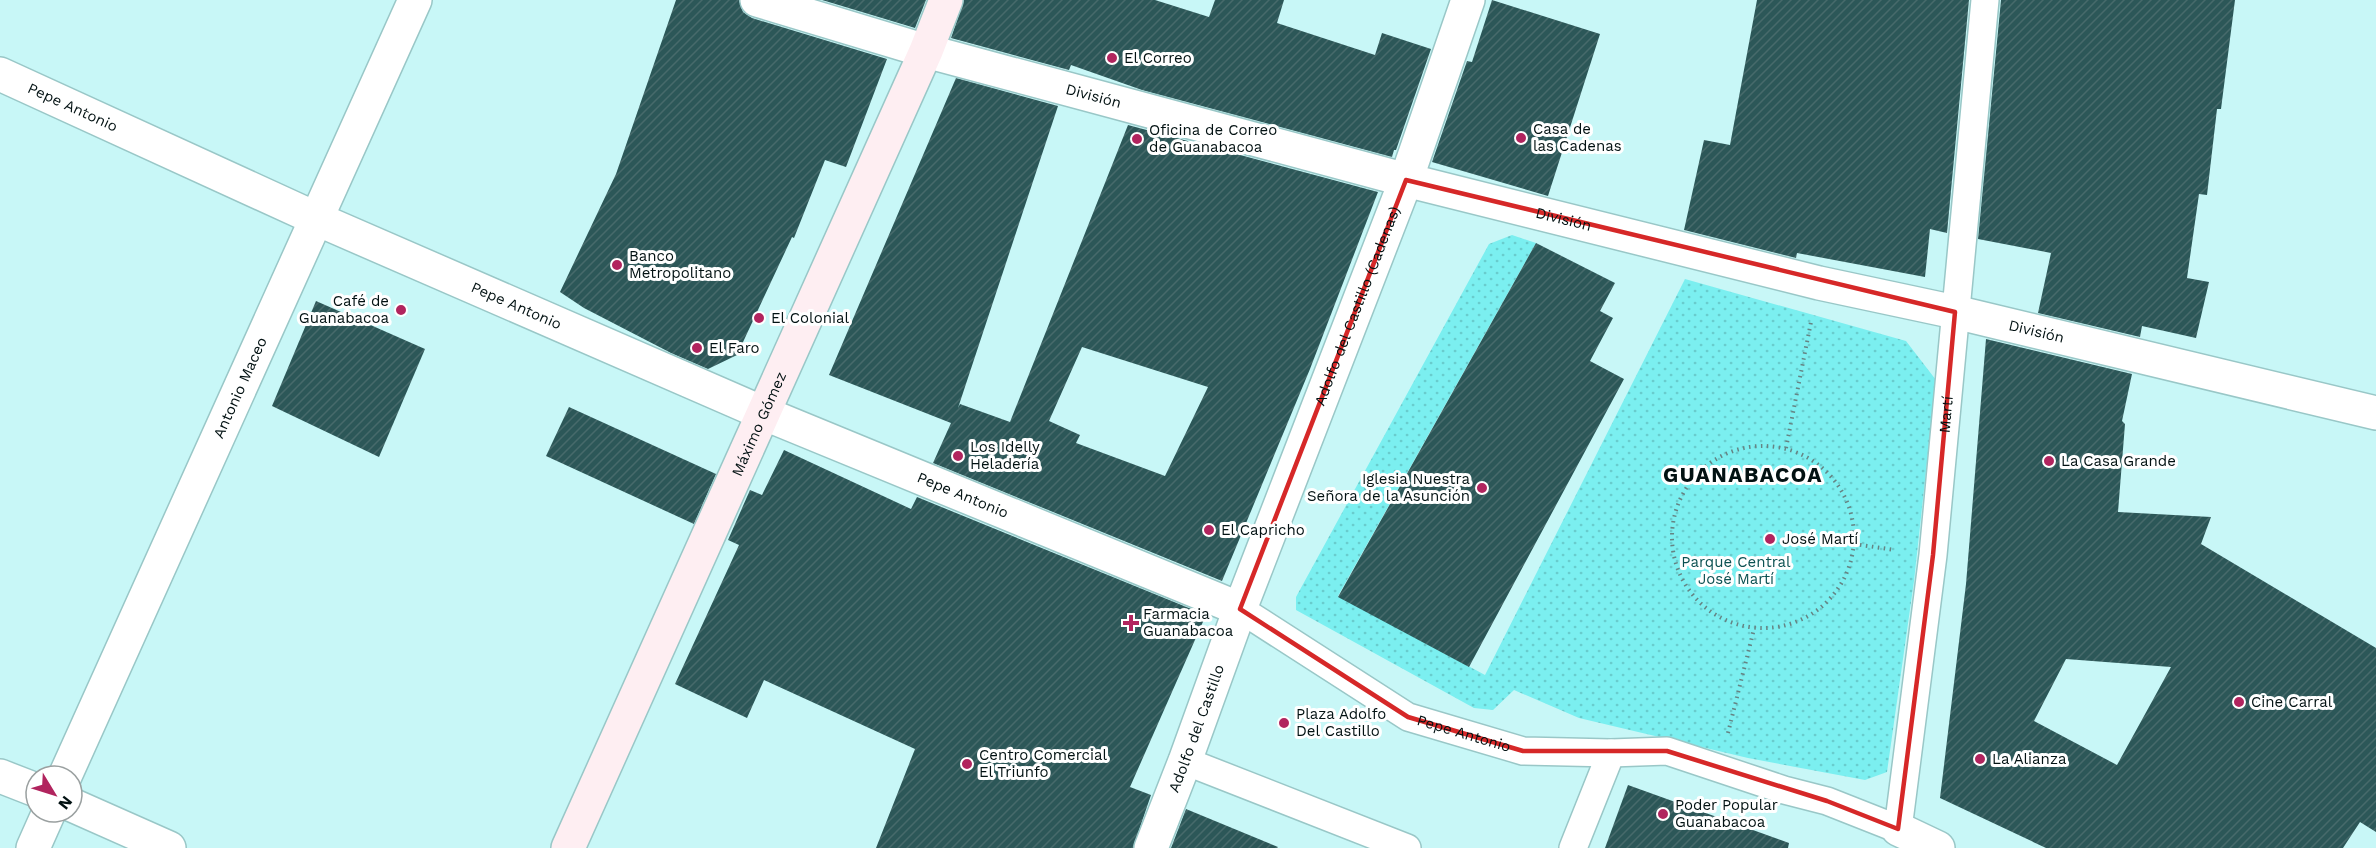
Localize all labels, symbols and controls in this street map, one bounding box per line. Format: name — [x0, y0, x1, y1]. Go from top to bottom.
place label: El Correo — [1124, 49, 1192, 67]
marker: El Correo — [1105, 51, 1119, 65]
street label: Pepe Antonio — [25, 79, 121, 136]
street label: División — [1064, 80, 1123, 112]
place label: Casa de las Cadenas — [1533, 120, 1622, 155]
place label: Oficina de Correo de Guanabacoa — [1149, 121, 1277, 156]
marker: Casa de las Cadenas — [1514, 131, 1528, 145]
marker: Oficina de Correo de Guanabacoa — [1130, 132, 1144, 146]
street label: Adolfo del Castillo (Cadenas) — [1311, 204, 1404, 408]
street label: División — [1534, 204, 1593, 235]
place label: Banco Metropolitano — [629, 247, 731, 282]
marker: Banco Metropolitano — [610, 258, 624, 272]
street label: Pepe Antonio — [468, 278, 564, 333]
place label: Café de Guanabacoa — [299, 292, 390, 327]
marker: Café de Guanabacoa — [394, 303, 408, 317]
place label: El Colonial — [771, 309, 849, 327]
marker: El Colonial — [752, 311, 766, 325]
street label: División — [2007, 316, 2066, 347]
street label: Antonio Maceo — [210, 334, 271, 441]
place label: El Faro — [709, 339, 760, 357]
marker: El Faro — [690, 341, 704, 355]
street label: Máximo Gómez — [728, 369, 790, 479]
street label: Martí — [1935, 395, 1957, 434]
place label: Los Idelly Heladería — [970, 438, 1040, 473]
marker: Los Idelly Heladería — [951, 449, 965, 463]
place label: La Casa Grande — [2061, 452, 2176, 470]
marker: La Casa Grande — [2042, 454, 2056, 468]
district label: GUANABACOA — [1663, 462, 1823, 487]
street label: Pepe Antonio — [915, 468, 1011, 522]
place label: Iglesia Nuestra Señora de la Asunción — [1307, 470, 1471, 505]
marker: Iglesia Nuestra Señora de la Asunción — [1475, 481, 1489, 495]
place label: El Capricho — [1221, 521, 1305, 539]
marker: El Capricho — [1202, 523, 1216, 537]
place label: José Martí — [1782, 530, 1858, 548]
marker: José Martí — [1763, 532, 1777, 546]
park label: Parque Central José Martí — [1681, 553, 1791, 588]
place label: Farmacia Guanabacoa — [1143, 605, 1234, 640]
marker: Farmacia Guanabacoa — [1124, 616, 1138, 630]
street label: Adolfo del Castillo — [1165, 662, 1228, 795]
place label: Cine Carral — [2251, 693, 2333, 711]
marker: Cine Carral — [2232, 695, 2246, 709]
place label: Plaza Adolfo Del Castillo — [1296, 705, 1386, 740]
street label: Pepe Antonio — [1415, 711, 1513, 756]
marker: Plaza Adolfo Del Castillo — [1277, 716, 1291, 730]
place label: Centro Comercial El Triunfo — [979, 746, 1107, 781]
place label: La Alianza — [1992, 750, 2067, 768]
marker: La Alianza — [1973, 752, 1987, 766]
marker: Centro Comercial El Triunfo — [960, 757, 974, 771]
north arrow — [24, 764, 84, 824]
text: N — [54, 792, 77, 813]
place label: Poder Popular Guanabacoa — [1675, 796, 1778, 831]
marker: Poder Popular Guanabacoa — [1656, 807, 1670, 821]

